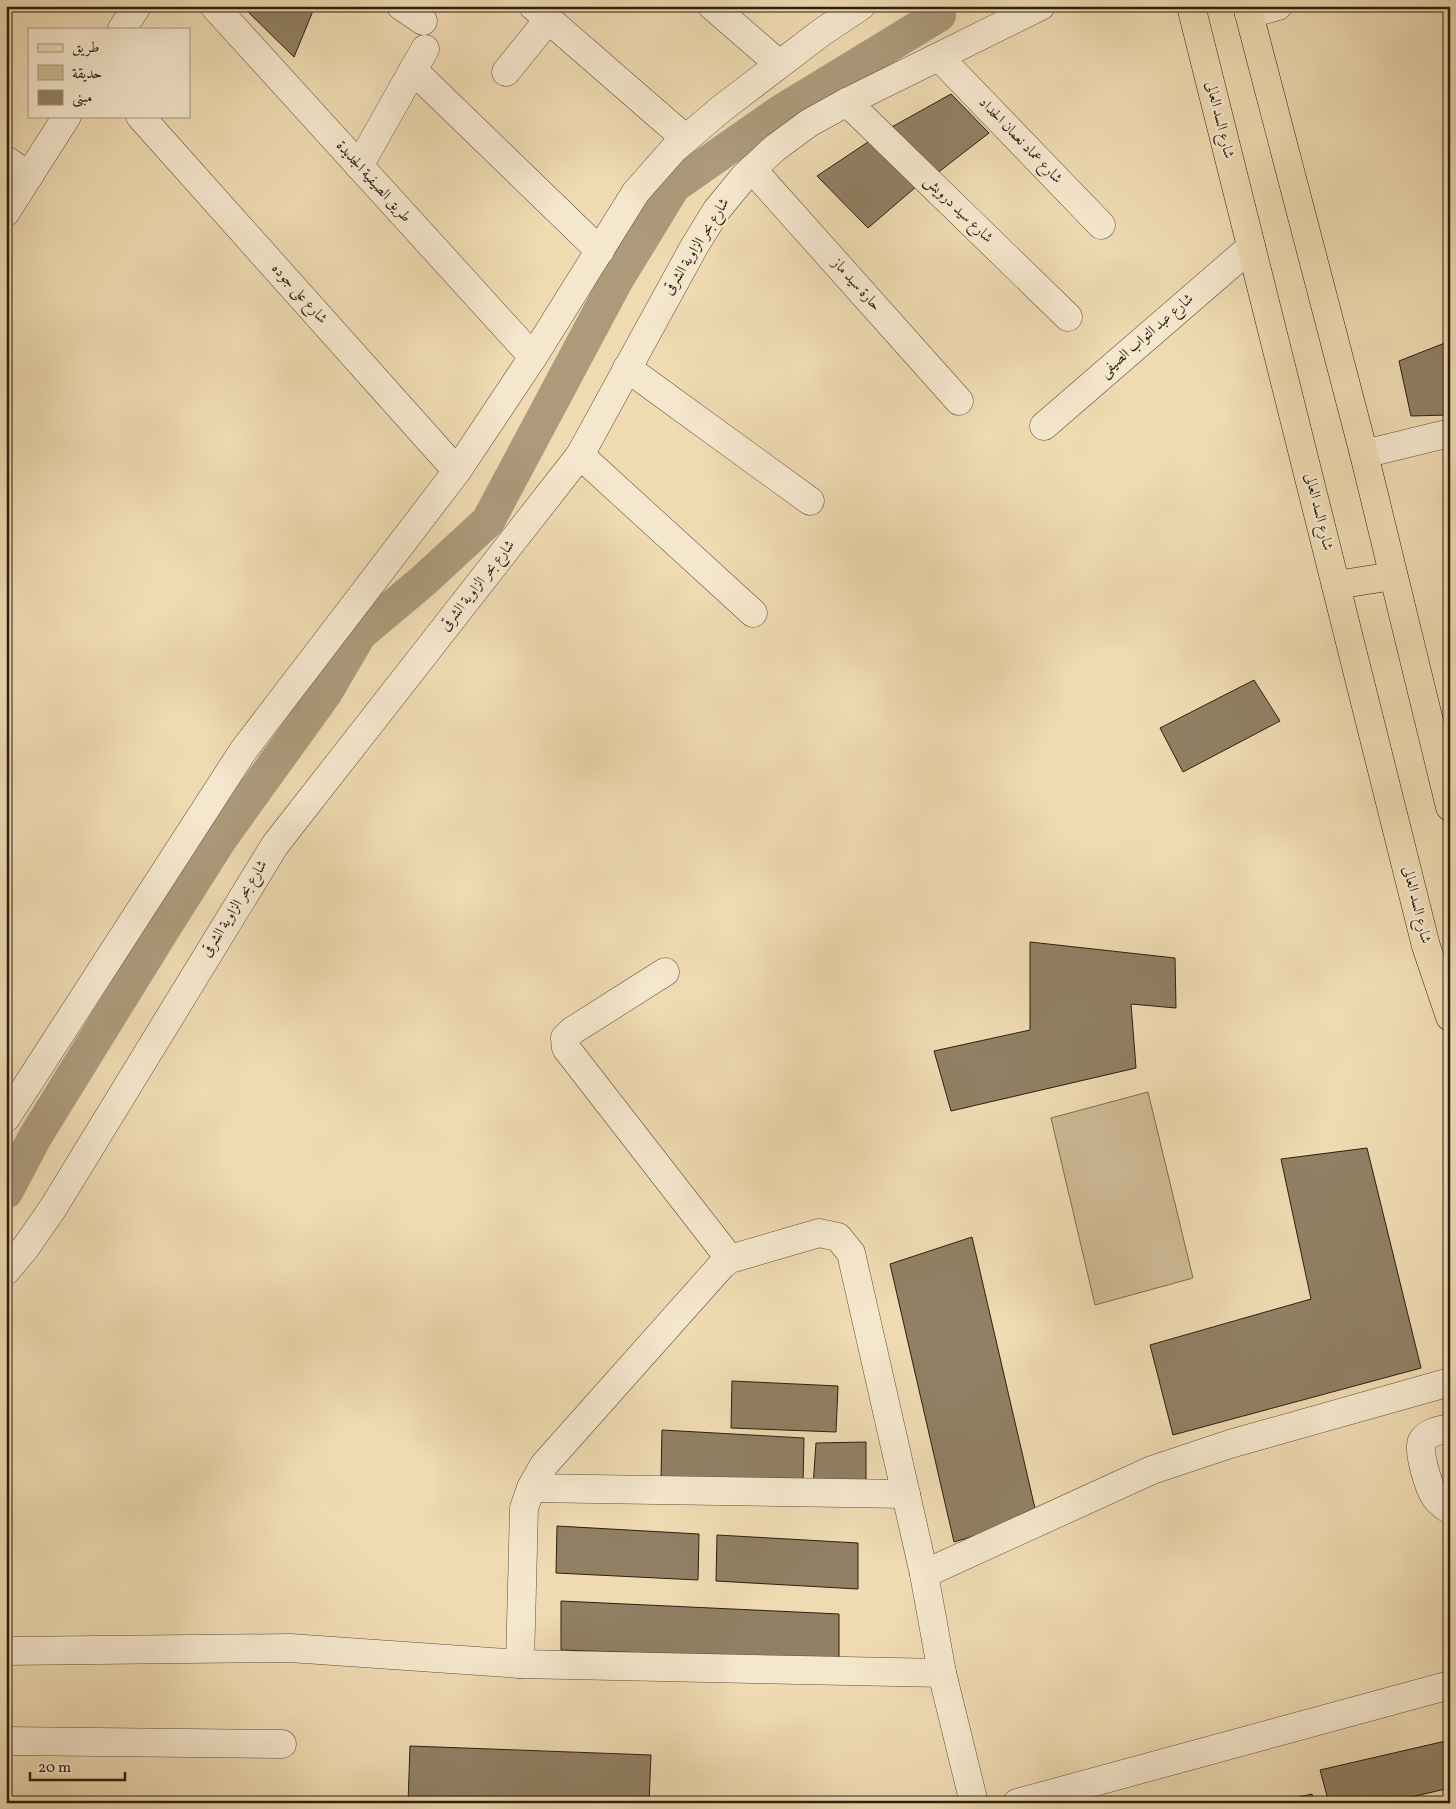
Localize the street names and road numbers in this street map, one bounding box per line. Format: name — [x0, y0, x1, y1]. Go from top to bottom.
street label: شارع السد العالى — [1198, 79, 1239, 161]
street label: شارع عماد نعمان الحداد — [973, 93, 1067, 190]
street label: طريق الصيفية الجديدة — [330, 136, 416, 228]
street label: شارع سيد درويش — [918, 172, 997, 249]
street label: شارع بحر الزاوية الشرقى — [659, 194, 736, 300]
street label: حارة سيد ماز — [825, 253, 885, 316]
street label: شارع على جوده — [265, 259, 332, 330]
street label: شارع عبد التواب الصيفى — [1095, 289, 1199, 384]
street label: شارع السد العالى — [1297, 471, 1338, 553]
street label: شارع بحر الزاوية الشرقى — [436, 536, 521, 637]
street label: شارع بحر الزاوية الشرقى — [197, 856, 274, 962]
street label: شارع السد العالى — [1395, 864, 1436, 946]

